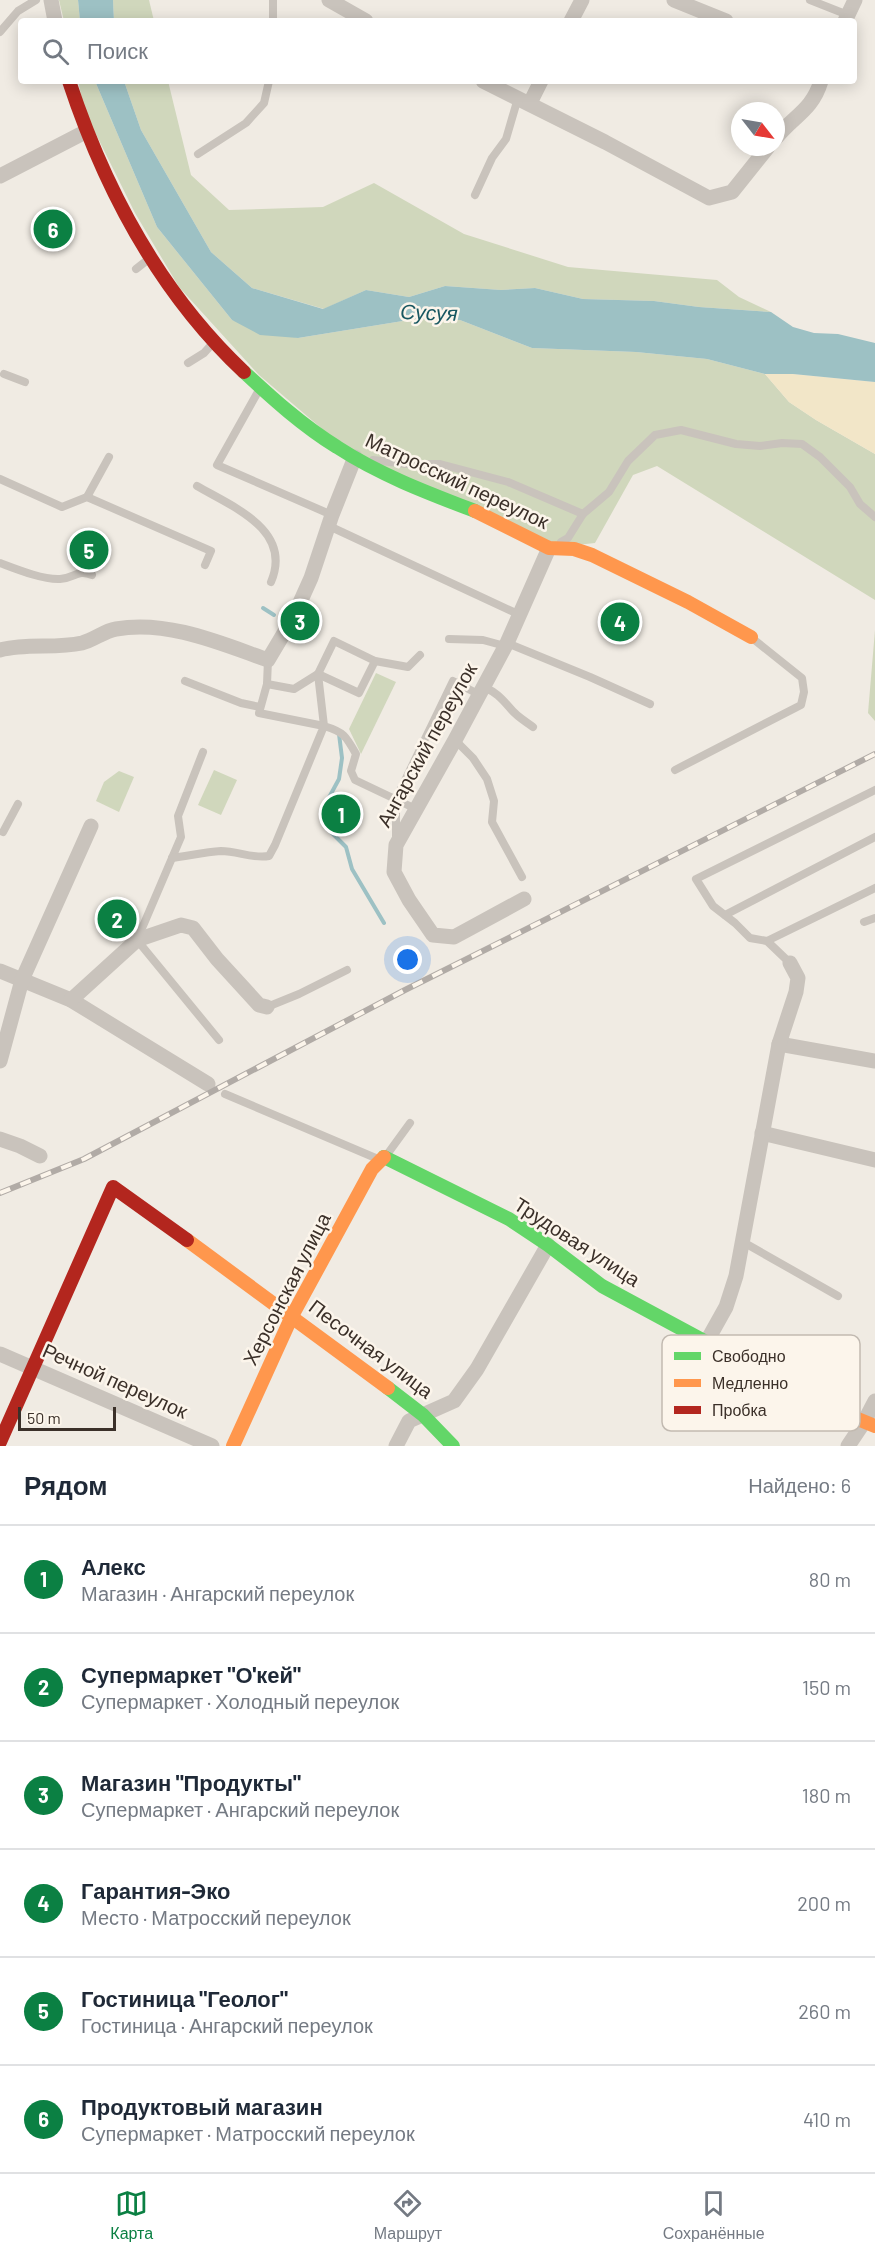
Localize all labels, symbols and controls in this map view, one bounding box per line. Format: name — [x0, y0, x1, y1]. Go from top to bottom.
search box — [18, 18, 857, 84]
icon: search — [39, 35, 72, 68]
text: Поиск — [87, 37, 148, 63]
north arrow — [731, 102, 785, 156]
pin: 6 — [34, 206, 72, 252]
water label: Сусуя — [400, 298, 458, 325]
street label: Матросский переулок — [362, 427, 553, 533]
pin: 5 — [70, 528, 109, 572]
pin: 3 — [280, 598, 320, 644]
pin: 4 — [600, 600, 640, 644]
street label: Ангарский переулок — [371, 658, 481, 831]
pin: 1 — [322, 792, 360, 836]
pin: 2 — [98, 896, 136, 942]
your location — [393, 945, 422, 974]
street label: Трудовая улица — [510, 1191, 646, 1291]
street label: Херсонская улица — [237, 1207, 335, 1369]
street label: Песочная улица — [305, 1294, 439, 1403]
legend — [662, 1335, 860, 1431]
street label: Речной переулок — [39, 1337, 192, 1423]
text: Свободно — [712, 1346, 786, 1365]
text: Медленно — [712, 1373, 788, 1392]
text: Пробка — [712, 1400, 767, 1419]
scale bar — [18, 1404, 116, 1432]
text: 50 m — [27, 1408, 61, 1427]
text: Рядом — [24, 1469, 107, 1500]
text: Найдено: 6 — [748, 1473, 851, 1497]
text: Алекс — [81, 1553, 146, 1579]
text: 1 — [40, 1567, 47, 1591]
text: 80 m — [809, 1567, 851, 1591]
text: Магазин · Ангарский переулок — [81, 1581, 354, 1605]
text: Супермаркет "О'кей" — [81, 1661, 301, 1687]
text: 2 — [38, 1675, 49, 1699]
text: 150 m — [802, 1675, 851, 1699]
text: Супермаркет · Холодный переулок — [81, 1689, 399, 1713]
text: Магазин "Продукты" — [81, 1769, 301, 1795]
text: 3 — [38, 1783, 49, 1807]
text: 180 m — [802, 1783, 851, 1807]
text: Супермаркет · Ангарский переулок — [81, 1797, 399, 1821]
text: Гарантия-Эко — [81, 1877, 230, 1903]
text: 4 — [37, 1891, 50, 1915]
text: 200 m — [797, 1891, 851, 1915]
text: Место · Матросский переулок — [81, 1905, 351, 1929]
text: Гостиница "Геолог" — [81, 1985, 288, 2011]
text: 5 — [38, 1999, 49, 2023]
text: 260 m — [798, 1999, 851, 2023]
text: Гостиница · Ангарский переулок — [81, 2013, 373, 2037]
text: Продуктовый магазин — [81, 2093, 323, 2119]
text: 6 — [38, 2107, 49, 2131]
text: 410 m — [803, 2107, 851, 2131]
text: Супермаркет · Матросский переулок — [81, 2121, 415, 2145]
tab: Карта — [110, 2187, 153, 2243]
tab: Маршрут — [374, 2187, 442, 2243]
tab: Сохранённые — [663, 2187, 765, 2243]

